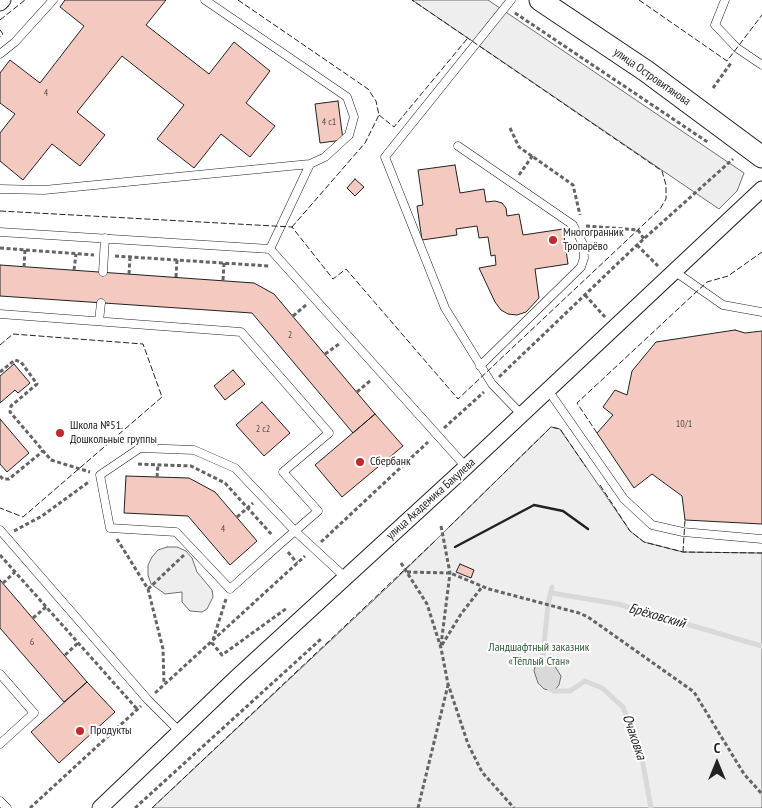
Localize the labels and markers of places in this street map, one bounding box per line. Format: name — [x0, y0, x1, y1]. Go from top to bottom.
place label: Многогранник Тропарёво — [563, 226, 624, 254]
marker: Многогранник Тропарёво — [547, 234, 559, 246]
place label: Школа №51. Дошкольные группы — [70, 419, 157, 447]
marker: Школа №51. Дошкольные группы — [54, 427, 66, 439]
place label: Сбербанк — [370, 455, 411, 469]
marker: Сбербанк — [354, 456, 366, 468]
place label: Продукты — [90, 724, 131, 738]
marker: Продукты — [74, 725, 86, 737]

